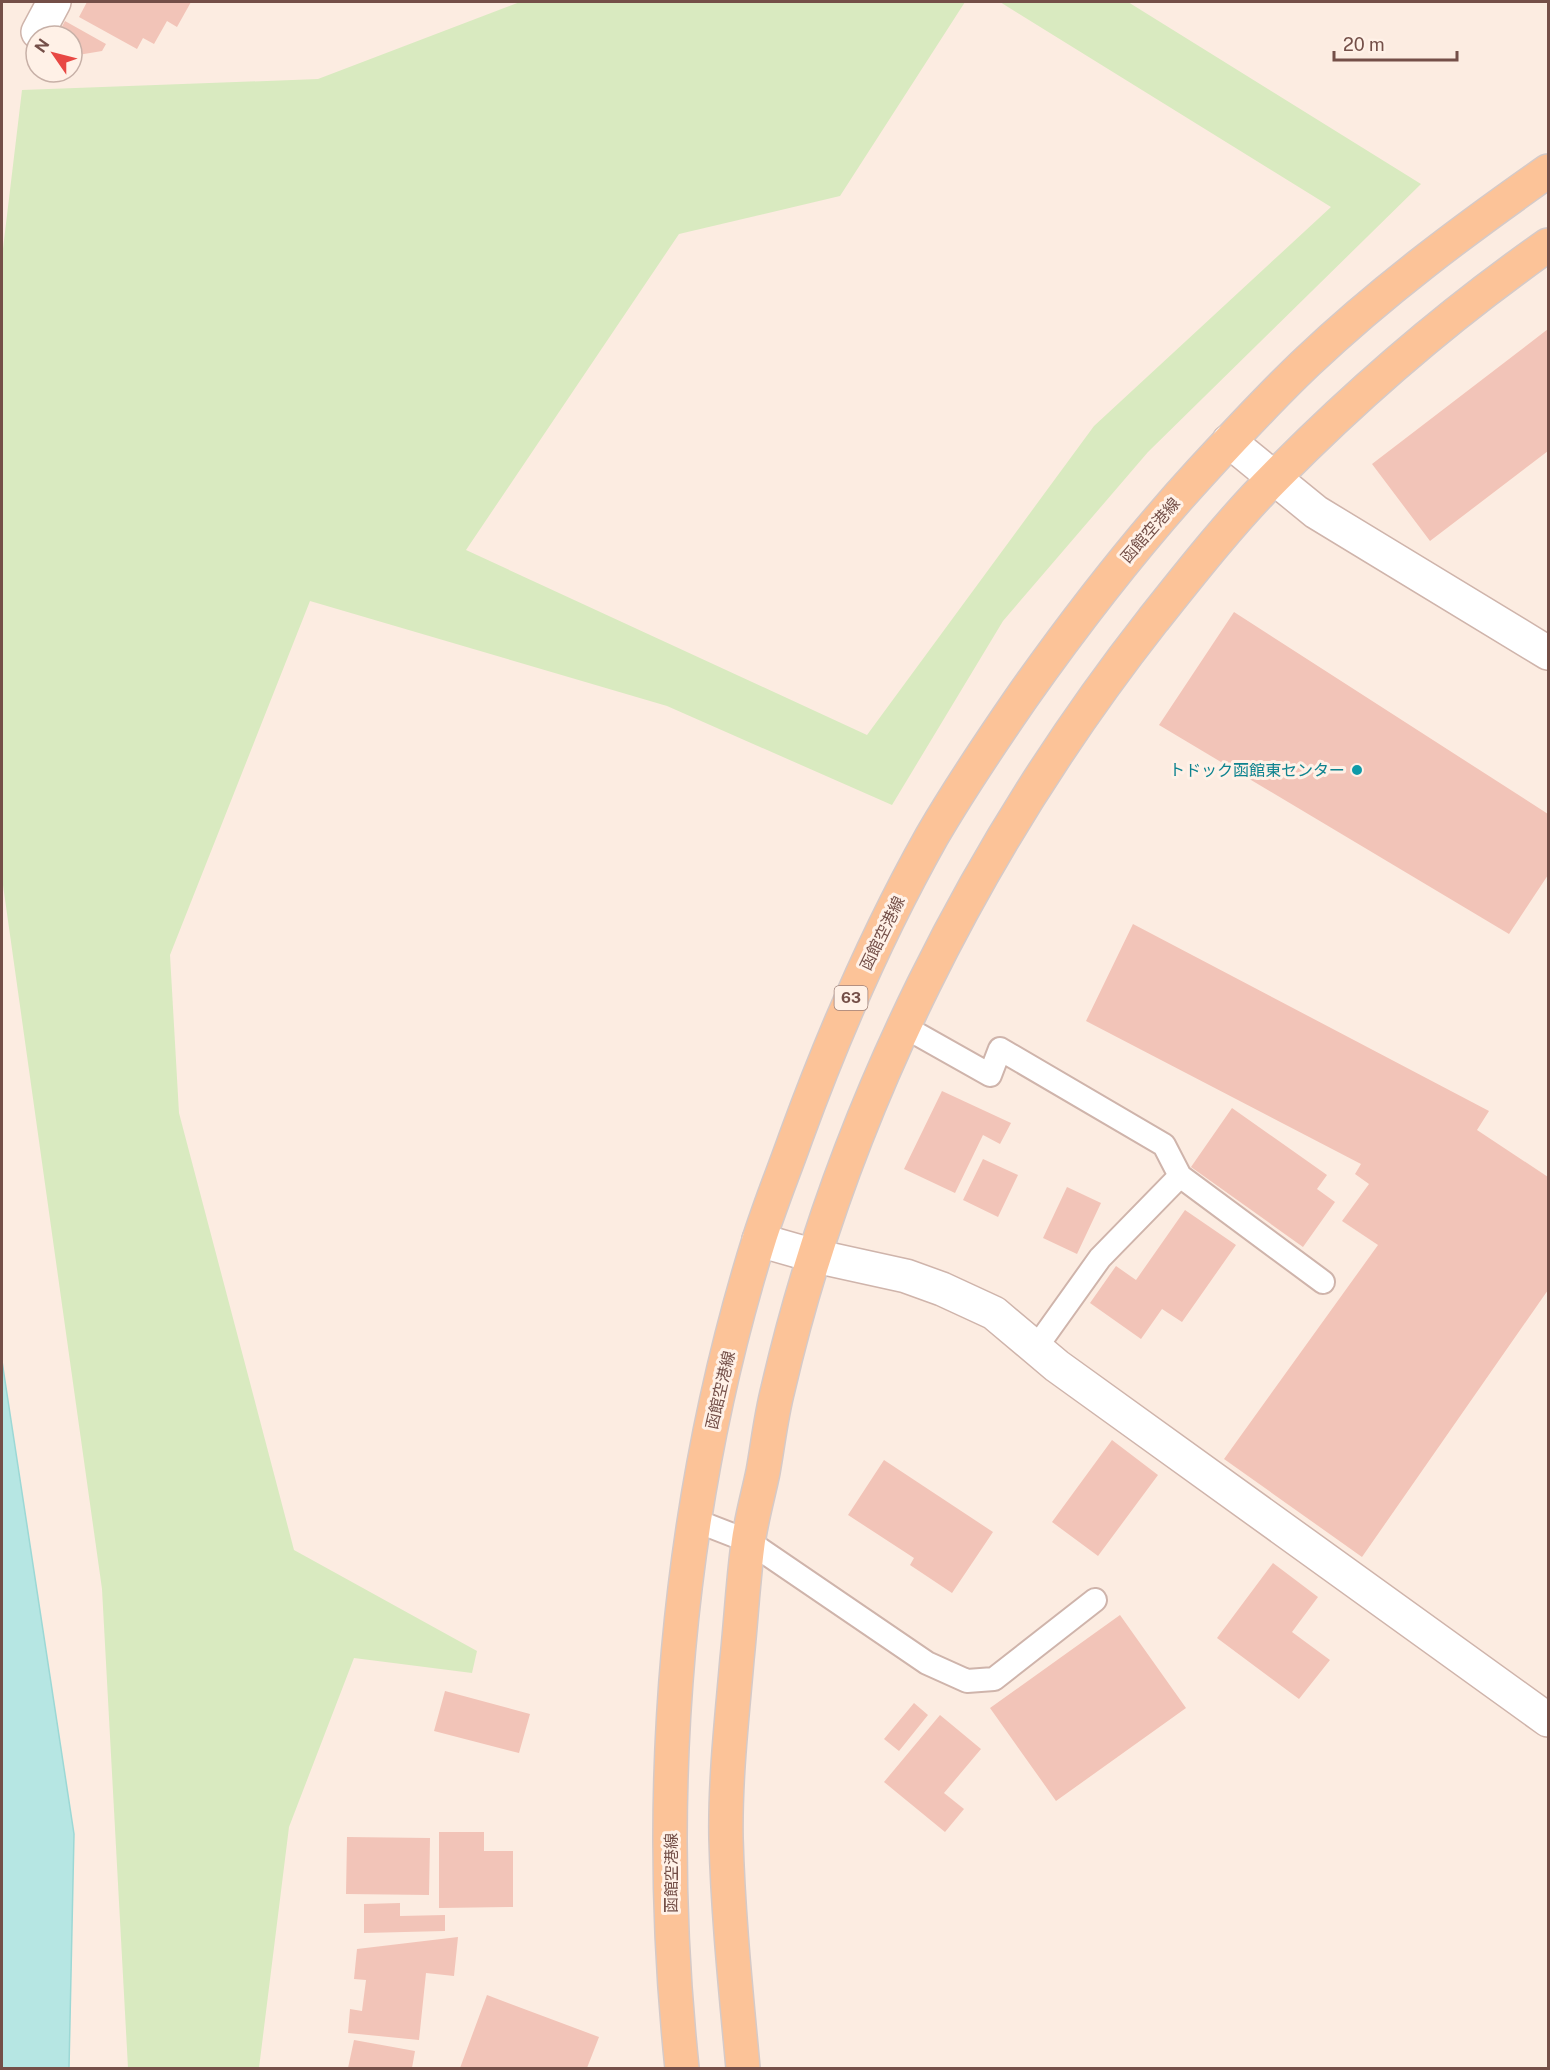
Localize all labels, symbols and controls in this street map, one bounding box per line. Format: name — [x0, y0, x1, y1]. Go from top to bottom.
north arrow — [24, 24, 84, 84]
scale bar — [1334, 24, 1457, 62]
text: 20 m — [1343, 34, 1385, 55]
text: N — [31, 35, 53, 56]
street label: 函館空港線 — [1117, 494, 1184, 567]
place label: トドック函館東センター — [1169, 761, 1345, 780]
marker: トドック函館東センター — [1350, 763, 1364, 777]
street label: 函館空港線 — [856, 893, 909, 973]
road number: 63 — [834, 986, 868, 1010]
street label: 函館空港線 — [702, 1349, 739, 1431]
street label: 函館空港線 — [662, 1833, 681, 1913]

